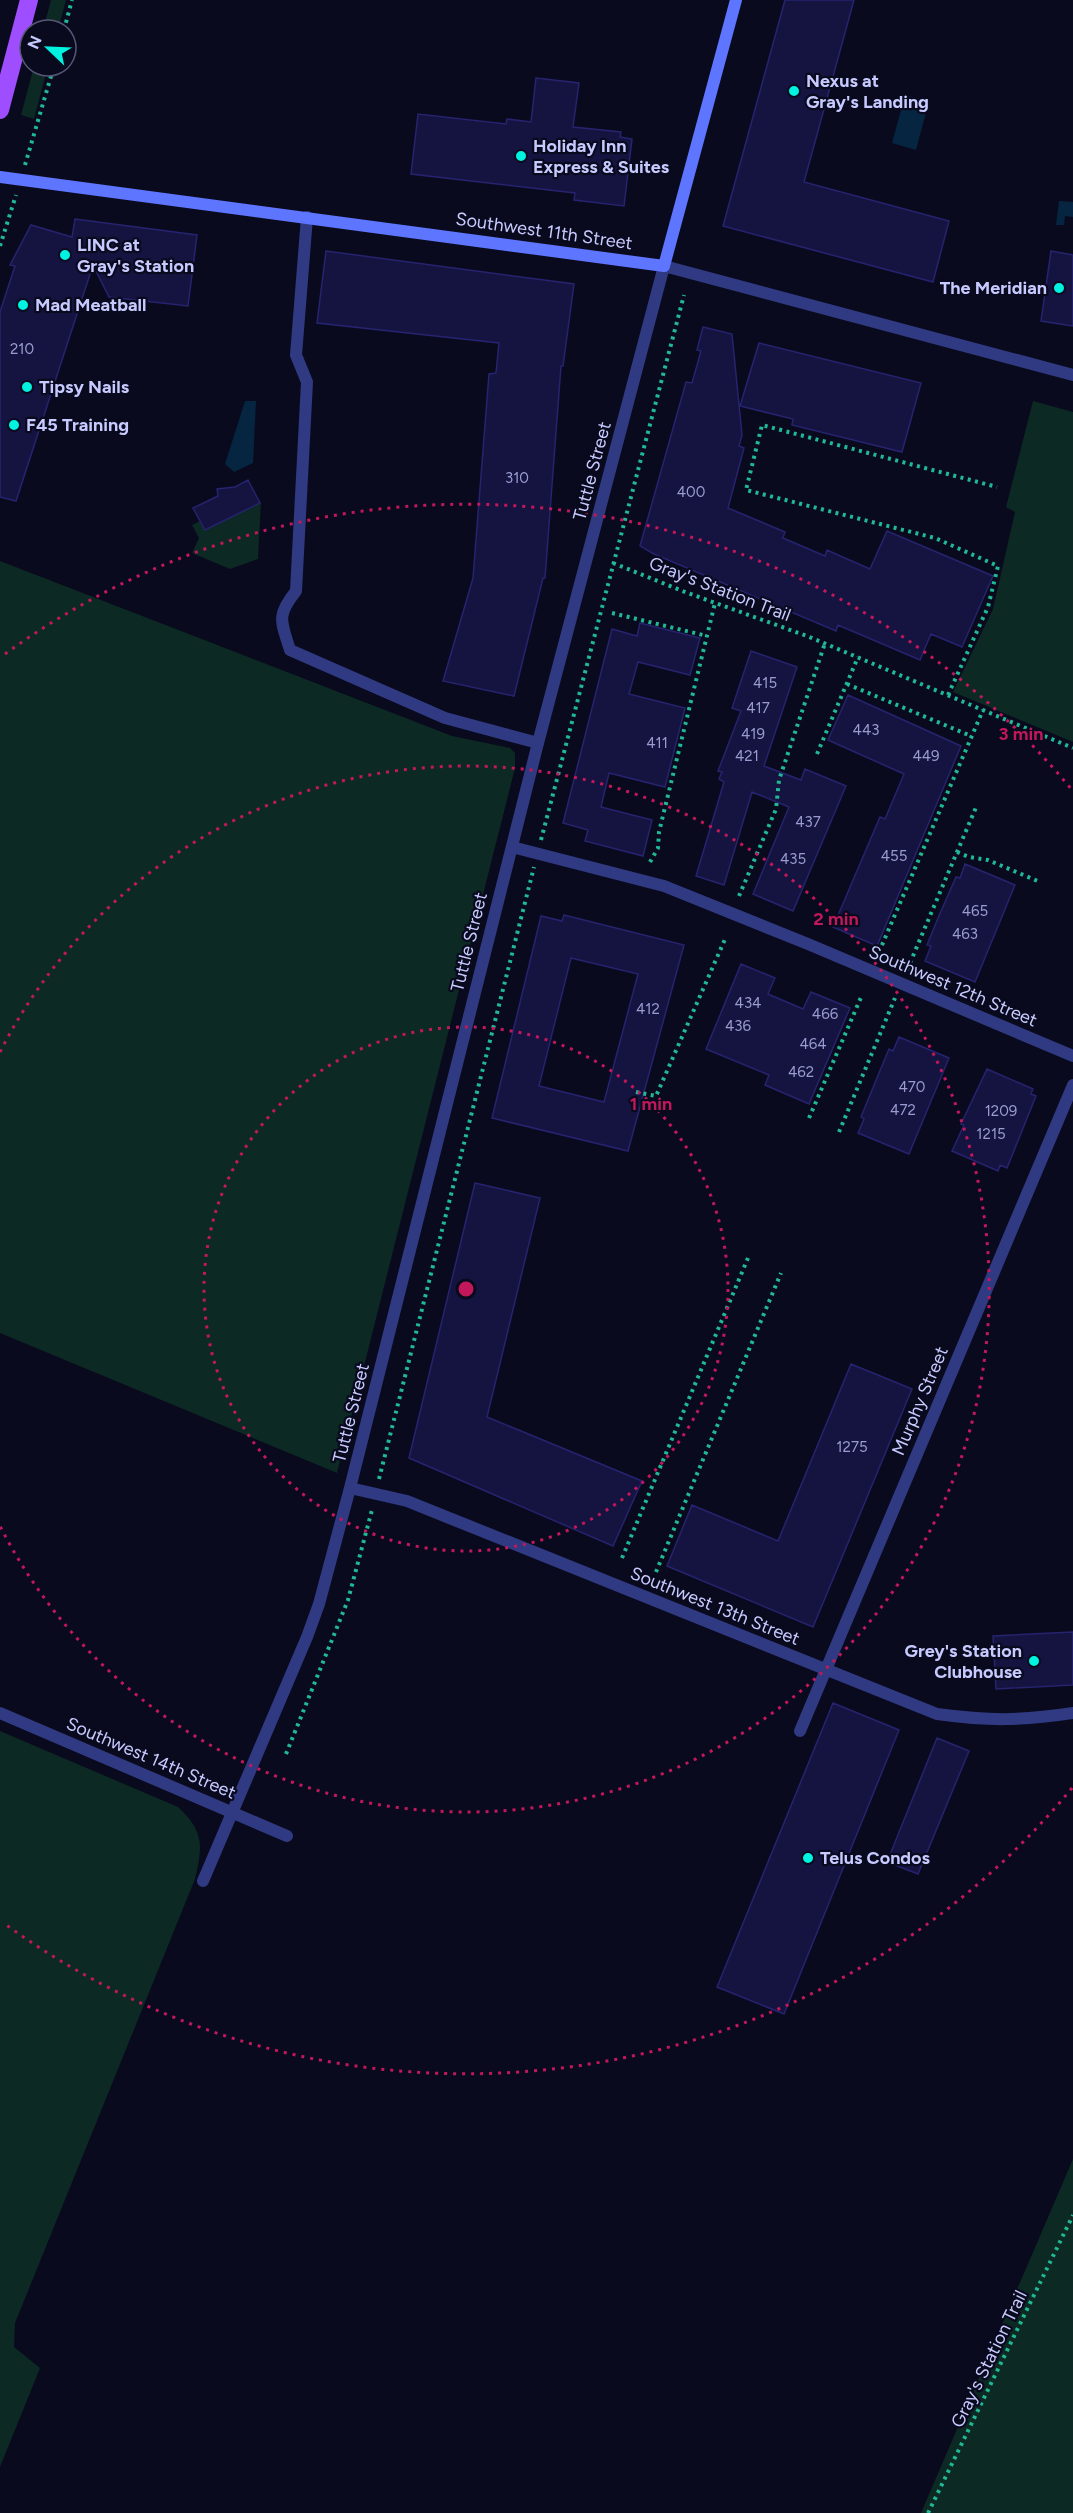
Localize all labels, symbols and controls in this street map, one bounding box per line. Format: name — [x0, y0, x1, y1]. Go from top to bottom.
north arrow — [18, 18, 78, 78]
text: N — [23, 33, 46, 52]
place label: Nexus at Gray's Landing — [806, 70, 929, 113]
marker: Nexus at Gray's Landing — [787, 84, 801, 98]
place label: Holiday Inn Express & Suites — [533, 135, 670, 178]
marker: Holiday Inn Express & Suites — [514, 149, 528, 163]
street label: Southwest 11th Street — [454, 208, 634, 254]
place label: LINC at Gray's Station — [77, 234, 194, 277]
marker: LINC at Gray's Station — [58, 248, 72, 262]
place label: The Meridian — [940, 277, 1047, 299]
marker: The Meridian — [1052, 281, 1066, 295]
place label: Mad Meatball — [35, 294, 146, 316]
marker: Mad Meatball — [16, 298, 30, 312]
house number: 210 — [10, 340, 34, 358]
place label: Tipsy Nails — [39, 376, 130, 398]
marker: Tipsy Nails — [20, 380, 34, 394]
place label: F45 Training — [26, 414, 129, 436]
marker: F45 Training — [7, 418, 21, 432]
street label: Tuttle Street — [568, 419, 616, 523]
house number: 310 — [505, 469, 529, 487]
house number: 400 — [677, 483, 705, 501]
street label: Gray's Station Trail — [646, 552, 794, 626]
house number: 415 — [753, 674, 777, 692]
house number: 417 — [746, 699, 770, 717]
house number: 443 — [853, 721, 879, 739]
text: 3 min — [999, 723, 1043, 745]
house number: 419 — [741, 725, 765, 743]
house number: 411 — [646, 734, 668, 752]
house number: 421 — [735, 747, 759, 765]
house number: 449 — [912, 747, 940, 765]
house number: 437 — [795, 813, 821, 831]
house number: 455 — [881, 847, 907, 865]
house number: 435 — [780, 850, 806, 868]
street label: Tuttle Street — [446, 890, 492, 994]
house number: 465 — [962, 902, 988, 920]
text: 2 min — [813, 908, 859, 930]
house number: 463 — [952, 925, 978, 943]
street label: Southwest 12th Street — [865, 941, 1041, 1032]
house number: 434 — [735, 994, 761, 1012]
house number: 412 — [636, 1000, 660, 1018]
house number: 466 — [812, 1005, 839, 1023]
house number: 436 — [725, 1017, 751, 1035]
house number: 464 — [799, 1035, 827, 1053]
house number: 462 — [788, 1063, 814, 1081]
house number: 470 — [899, 1078, 926, 1096]
text: 1 min — [630, 1093, 672, 1115]
house number: 472 — [890, 1101, 916, 1119]
house number: 1209 — [985, 1102, 1017, 1120]
house number: 1215 — [976, 1125, 1006, 1143]
centre of rings — [456, 1279, 476, 1299]
street label: Murphy Street — [887, 1343, 953, 1459]
street label: Tuttle Street — [328, 1361, 374, 1465]
house number: 1275 — [836, 1438, 868, 1456]
street label: Southwest 13th Street — [627, 1562, 803, 1650]
place label: Grey's Station Clubhouse — [905, 1640, 1022, 1683]
marker: Grey's Station Clubhouse — [1027, 1654, 1041, 1668]
street label: Southwest 14th Street — [63, 1712, 239, 1804]
place label: Telus Condos — [820, 1847, 931, 1869]
marker: Telus Condos — [801, 1851, 815, 1865]
street label: Gray's Station Trail — [946, 2287, 1032, 2431]

